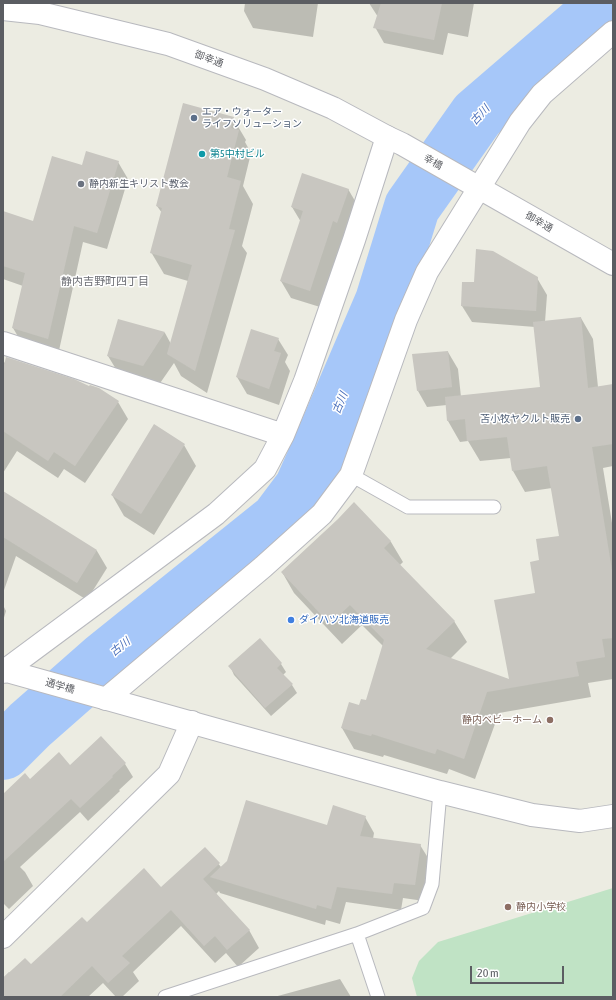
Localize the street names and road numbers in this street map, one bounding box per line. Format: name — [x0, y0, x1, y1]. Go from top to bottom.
street label: 御幸通 — [193, 48, 225, 70]
street label: 幸橋 — [421, 152, 445, 172]
street label: 御幸通 — [523, 209, 555, 235]
street label: 通学橋 — [44, 676, 76, 696]

